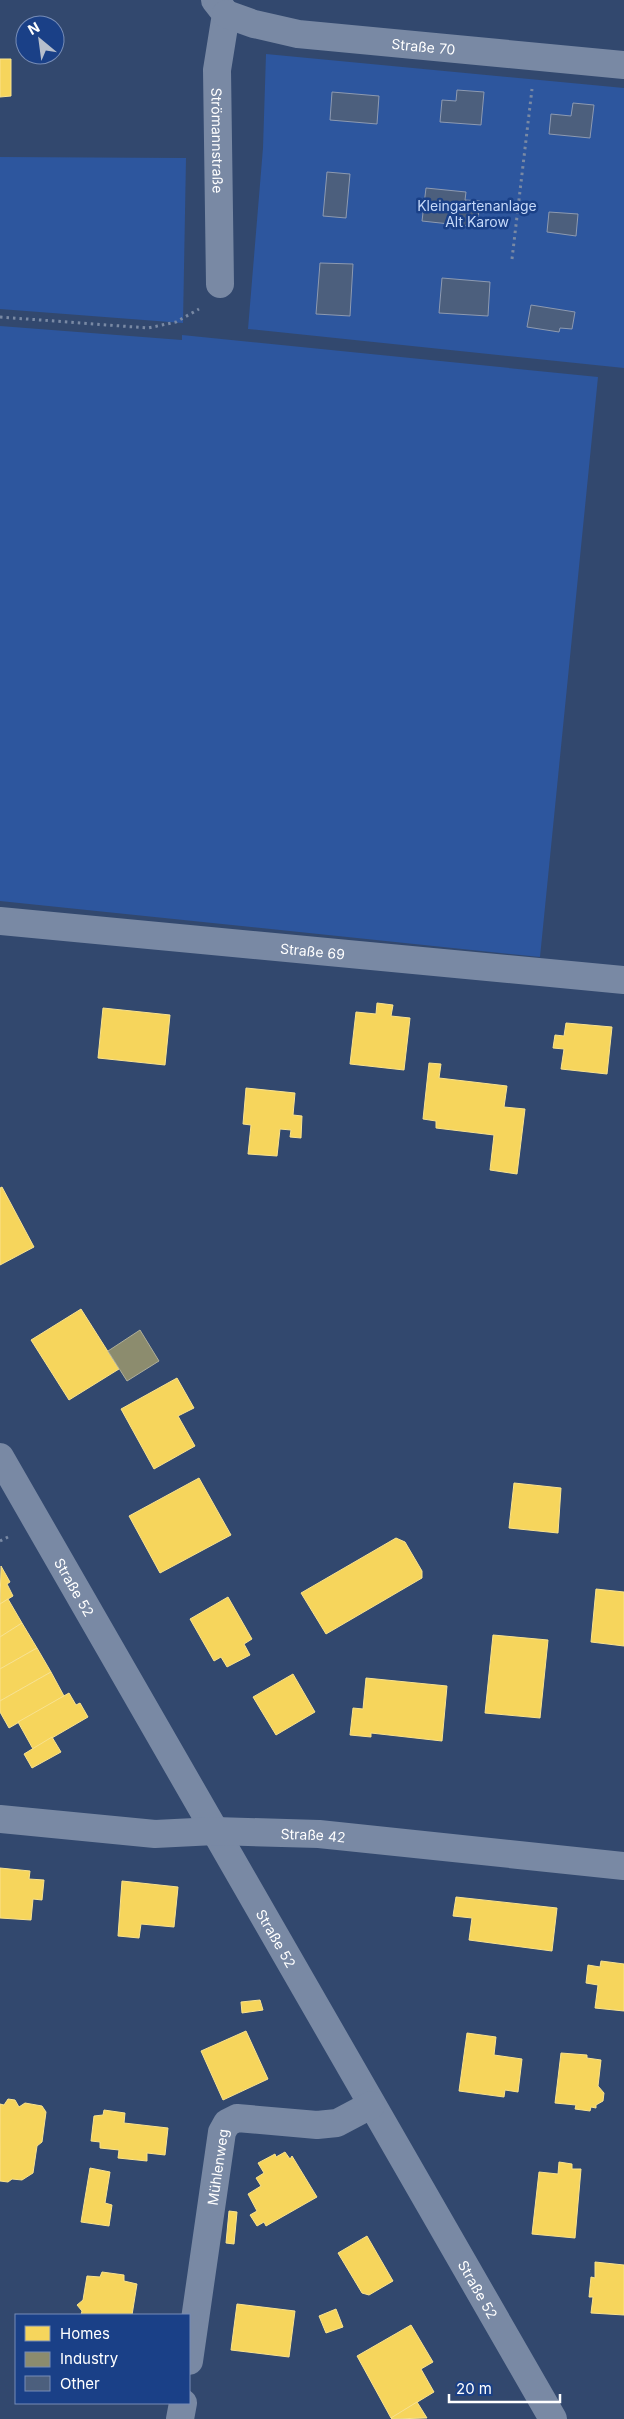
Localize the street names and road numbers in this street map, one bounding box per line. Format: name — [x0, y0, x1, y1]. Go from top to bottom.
street label: Straße 70 — [391, 34, 456, 57]
street label: Strömannstraße — [209, 88, 227, 193]
street label: Straße 69 — [280, 939, 346, 962]
street label: Straße 52 — [51, 1555, 98, 1619]
street label: Straße 42 — [280, 1824, 346, 1845]
street label: Straße 52 — [253, 1906, 300, 1970]
street label: Mühlenweg — [203, 2128, 231, 2206]
street label: Straße 52 — [455, 2257, 502, 2322]

